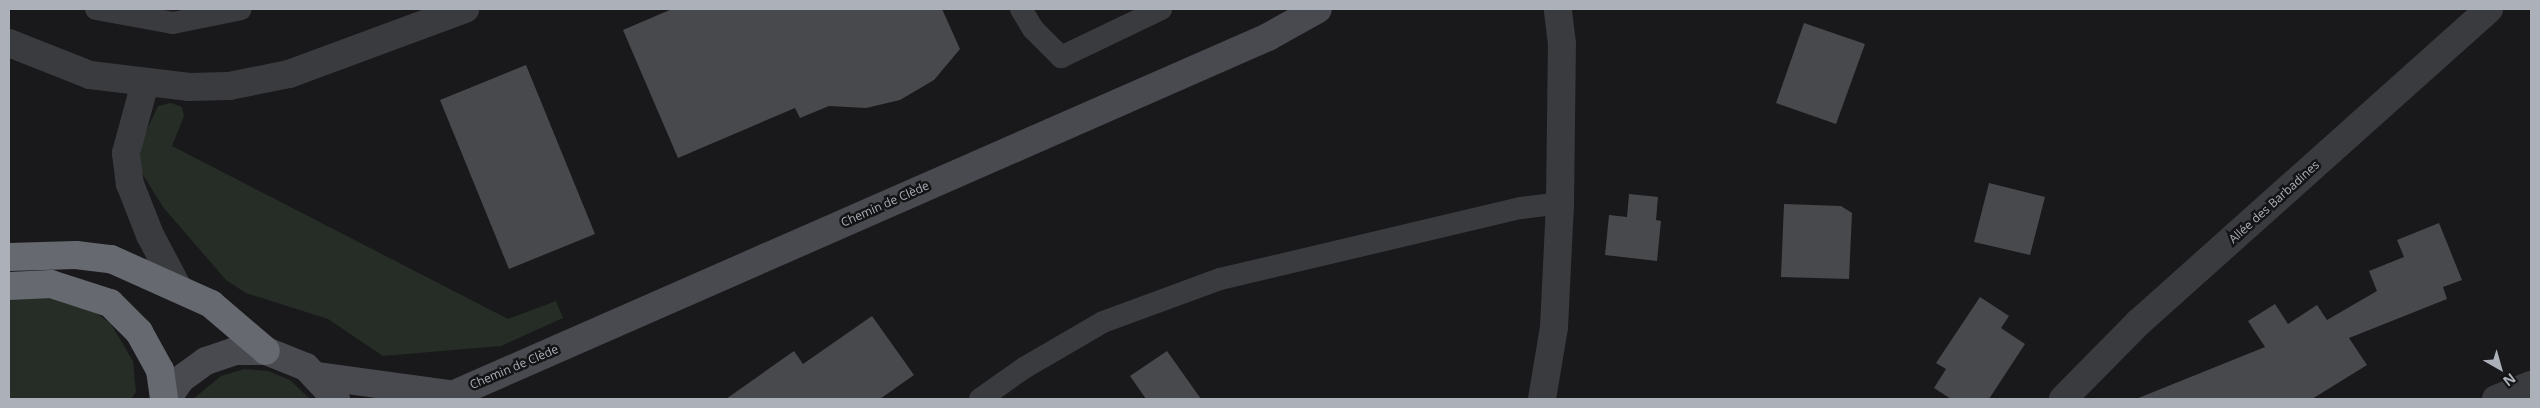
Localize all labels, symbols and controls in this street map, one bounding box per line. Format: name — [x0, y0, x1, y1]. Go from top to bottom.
street label: Allée des Barbadines — [2226, 158, 2322, 246]
street label: Chemin de Clède — [839, 178, 931, 230]
street label: Chemin de Clède — [468, 342, 560, 392]
north arrow — [2475, 343, 2525, 393]
text: N — [2499, 369, 2520, 391]

